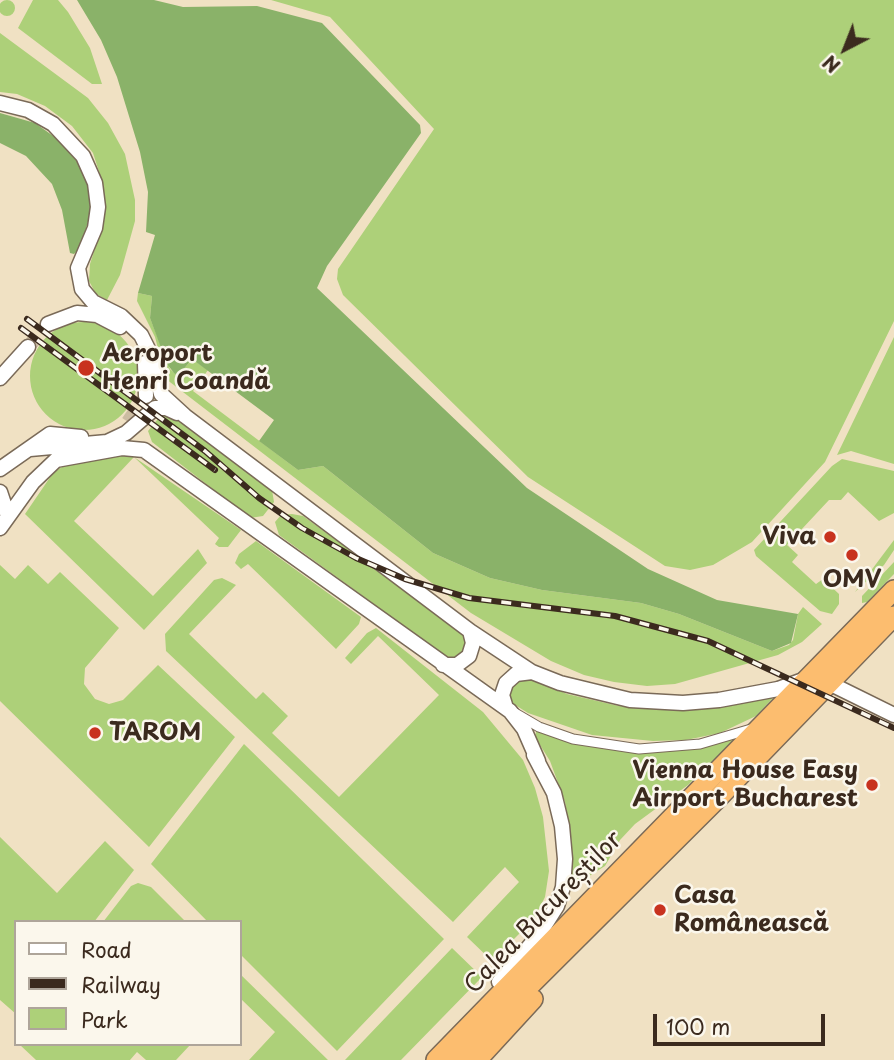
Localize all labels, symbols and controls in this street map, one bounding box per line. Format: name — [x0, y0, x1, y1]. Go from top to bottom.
north arrow — [810, 14, 880, 84]
text: N — [816, 49, 846, 80]
place label: Aeroport Henri Coandă — [102, 340, 271, 396]
marker: Aeroport Henri Coandă — [76, 358, 96, 378]
place label: Viva — [762, 523, 816, 551]
marker: Viva — [822, 529, 838, 545]
marker: OMV — [844, 547, 860, 563]
place label: OMV — [823, 566, 881, 594]
place label: TAROM — [109, 719, 201, 747]
marker: TAROM — [87, 725, 103, 741]
place label: Vienna House Easy Airport Bucharest — [632, 757, 858, 813]
marker: Vienna House Easy Airport Bucharest — [864, 777, 880, 793]
street label: Calea Bucureștilor — [459, 826, 629, 1000]
place label: Casa Românească — [674, 882, 829, 938]
marker: Casa Românească — [652, 902, 668, 918]
legend — [14, 920, 242, 1046]
text: Road — [81, 933, 132, 965]
text: Railway — [81, 968, 161, 1000]
scale bar — [656, 1000, 828, 1044]
text: Park — [81, 1003, 128, 1035]
text: 100 m — [666, 1010, 730, 1042]

